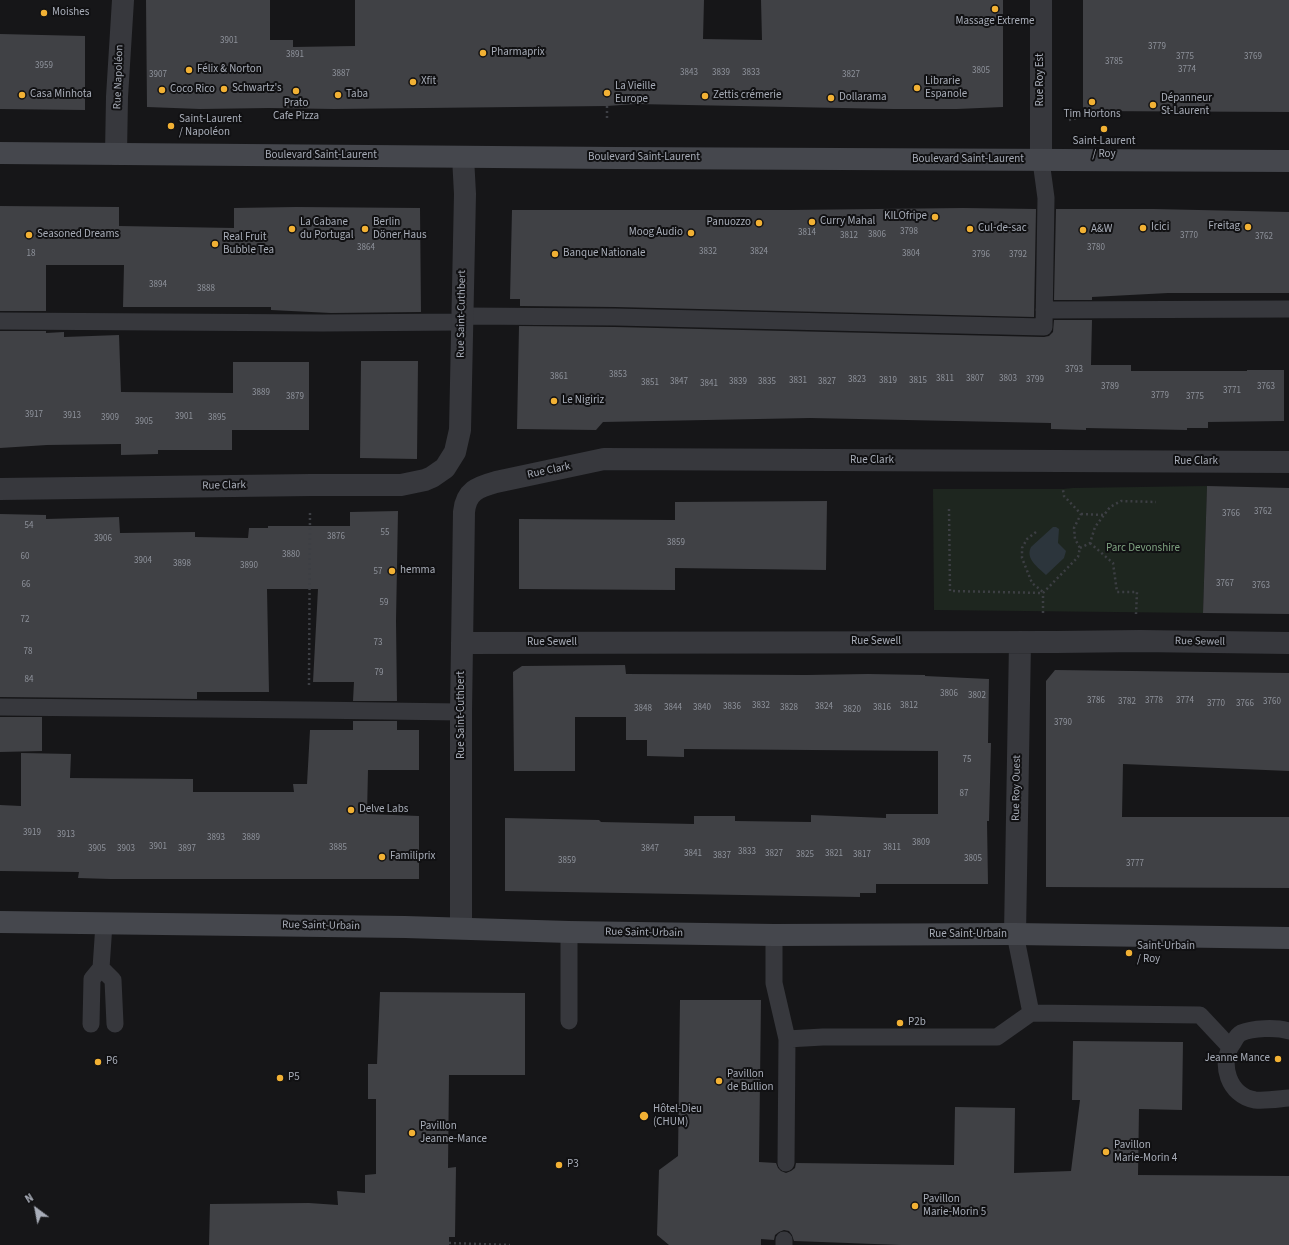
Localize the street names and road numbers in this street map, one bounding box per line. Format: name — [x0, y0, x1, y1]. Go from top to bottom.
street label: Rue Napoléon — [111, 44, 127, 110]
street label: Rue Roy Est — [1034, 53, 1048, 107]
street label: Boulevard Saint-Laurent — [265, 149, 377, 163]
street label: Boulevard Saint-Laurent — [588, 151, 700, 165]
street label: Boulevard Saint-Laurent — [912, 153, 1024, 167]
street label: Rue Saint-Cuthbert — [455, 270, 469, 358]
street label: Rue Clark — [850, 454, 894, 468]
street label: Rue Clark — [1174, 455, 1218, 469]
street label: Rue Clark — [526, 460, 572, 482]
street label: Rue Clark — [202, 479, 246, 493]
street label: Rue Sewell — [851, 635, 901, 649]
street label: Rue Sewell — [1175, 635, 1225, 649]
street label: Rue Sewell — [527, 636, 577, 650]
street label: Rue Saint-Cuthbert — [455, 671, 469, 759]
street label: Rue Roy Ouest — [1010, 755, 1024, 821]
street label: Rue Saint-Urbain — [282, 919, 360, 933]
street label: Rue Saint-Urbain — [605, 926, 683, 940]
street label: Rue Saint-Urbain — [929, 928, 1007, 942]

